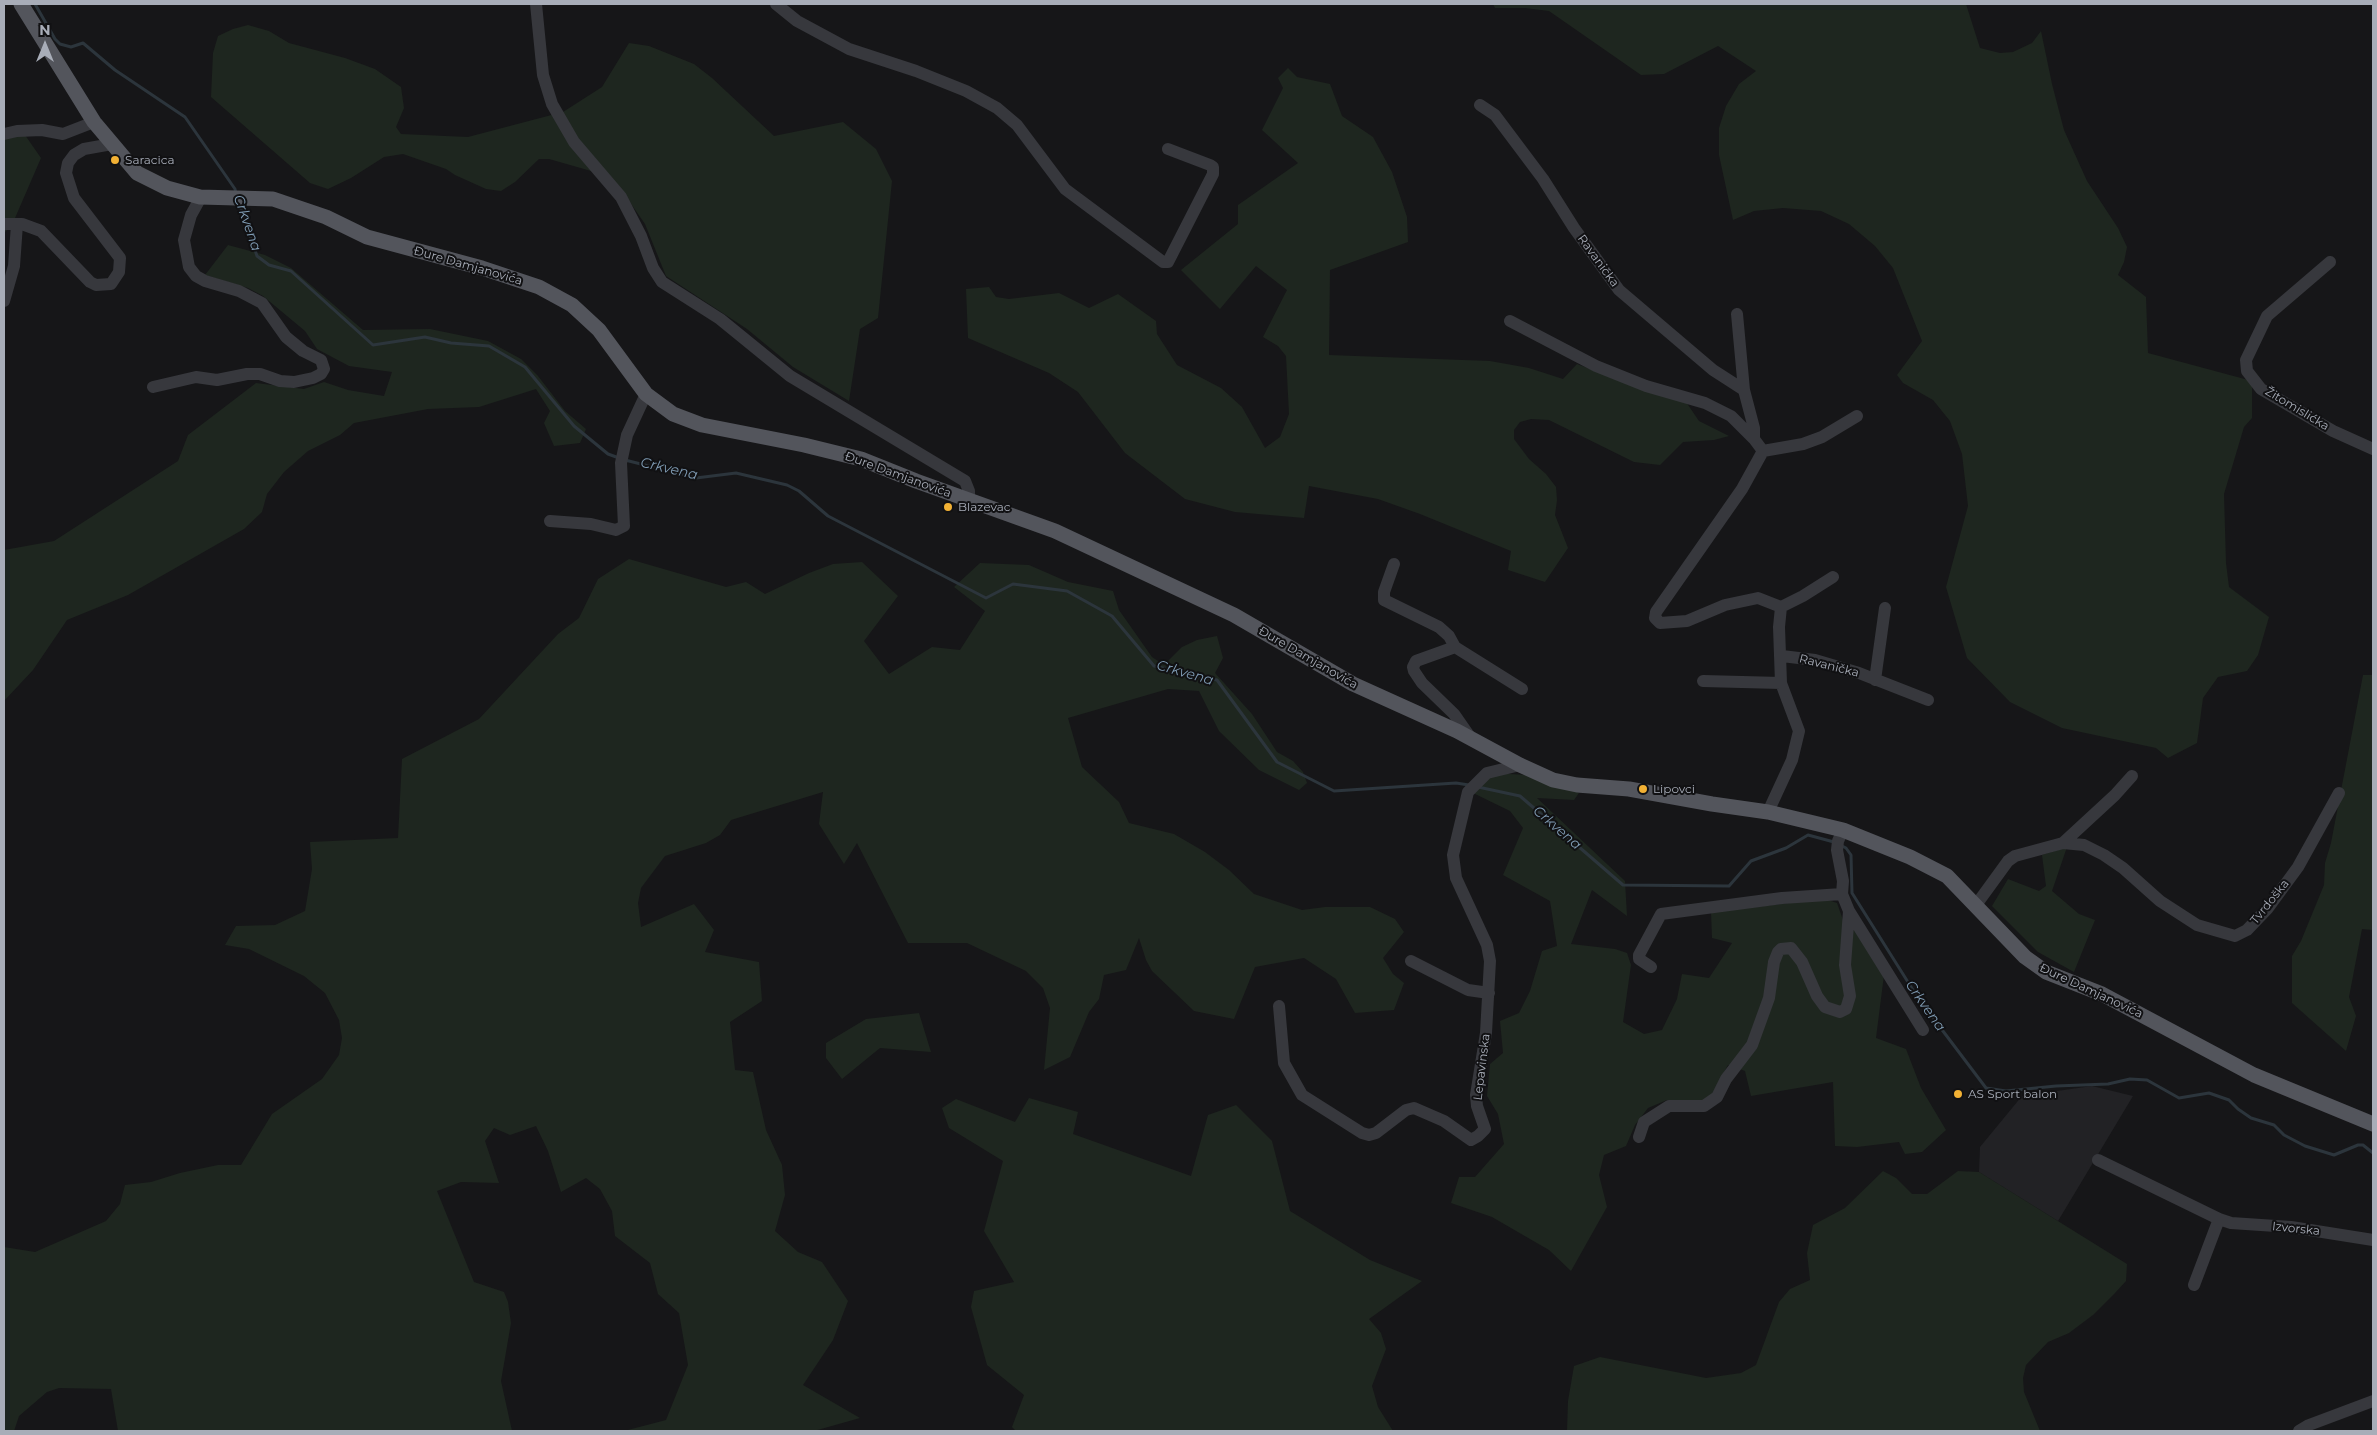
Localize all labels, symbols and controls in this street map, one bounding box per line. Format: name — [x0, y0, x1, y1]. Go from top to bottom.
north arrow — [20, 20, 70, 70]
text: N — [39, 21, 51, 39]
place label: Saracica — [125, 153, 175, 167]
marker: Saracica — [109, 154, 121, 166]
water label: Crkvena — [230, 193, 264, 253]
street label: Ravanička — [1574, 232, 1622, 290]
street label: Đure Damjanovića — [412, 244, 524, 288]
street label: Žitomislićka — [2262, 384, 2332, 434]
street label: Đure Damjanovića — [843, 449, 953, 501]
water label: Crkvena — [639, 454, 699, 484]
place label: Blazevac — [958, 500, 1011, 514]
marker: Blazevac — [942, 501, 954, 513]
street label: Đure Damjanovića — [1256, 624, 1360, 692]
street label: Ravanička — [1798, 652, 1860, 680]
water label: Crkvena — [1155, 657, 1215, 689]
place label: Lipovci — [1653, 782, 1695, 796]
marker: Lipovci — [1637, 783, 1649, 795]
water label: Crkvena — [1529, 803, 1585, 853]
street label: Tvrdoška — [2248, 877, 2292, 927]
street label: Đure Damjanovića — [2037, 961, 2145, 1021]
water label: Crkvena — [1901, 977, 1949, 1035]
street label: Lepavinska — [1471, 1033, 1493, 1101]
place label: AS Sport balon — [1968, 1087, 2057, 1101]
marker: AS Sport balon — [1952, 1088, 1964, 1100]
street label: Izvorska — [2271, 1219, 2321, 1239]

